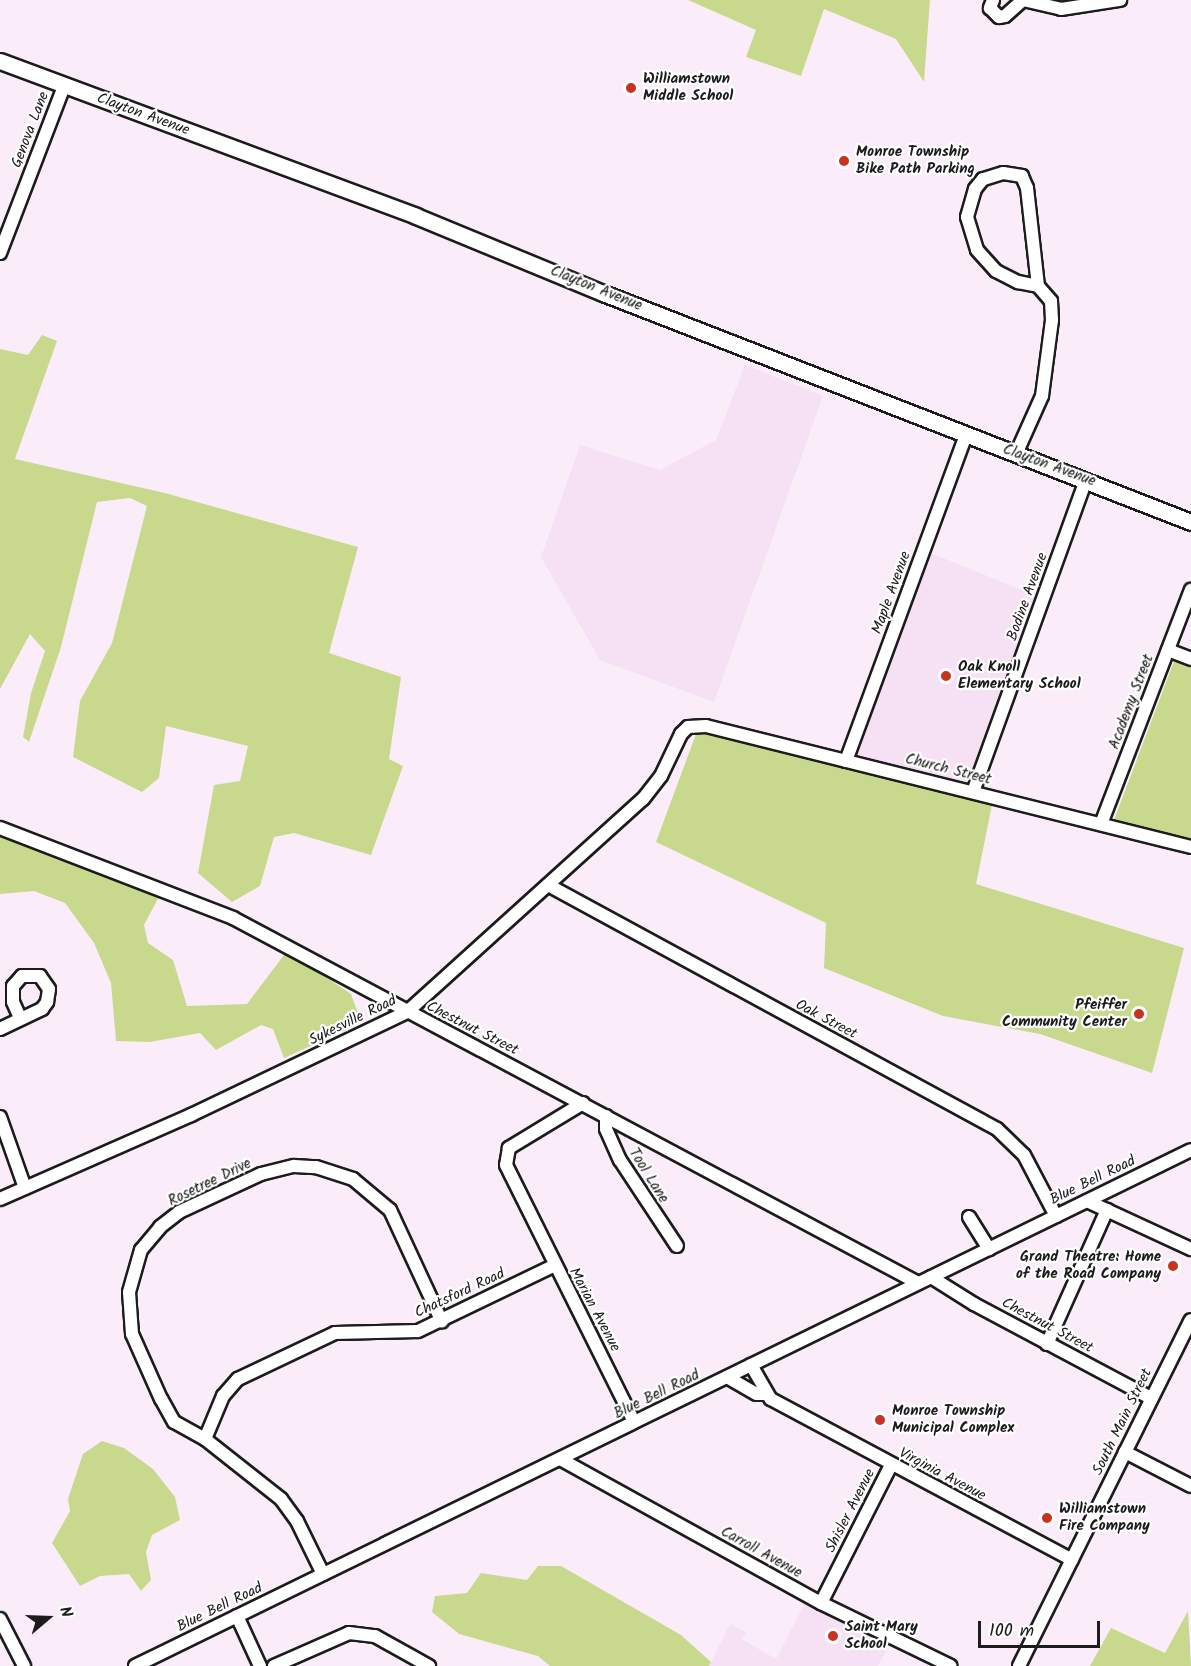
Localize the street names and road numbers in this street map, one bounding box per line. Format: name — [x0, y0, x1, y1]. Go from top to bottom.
street label: Genova Lane — [8, 89, 54, 171]
street label: Clayton Avenue — [94, 90, 192, 140]
street label: Clayton Avenue — [547, 262, 645, 316]
street label: Clayton Avenue — [1000, 441, 1098, 491]
street label: Maple Avenue — [869, 549, 915, 637]
street label: Bodine Avenue — [1004, 551, 1052, 643]
street label: Academy Street — [1106, 652, 1158, 752]
street label: Church Street — [903, 751, 993, 789]
street label: Sykesville Road — [306, 992, 400, 1050]
street label: Oak Street — [792, 996, 860, 1044]
street label: Chestnut Street — [423, 998, 521, 1060]
street label: Tool Lane — [624, 1145, 672, 1207]
street label: Blue Bell Road — [1047, 1153, 1139, 1209]
street label: Rosetree Drive — [165, 1155, 255, 1211]
street label: Chatsford Road — [412, 1265, 508, 1323]
street label: Marian Avenue — [564, 1265, 624, 1355]
street label: Chestnut Street — [998, 1294, 1096, 1358]
street label: South Main Street — [1089, 1366, 1157, 1478]
street label: Blue Bell Road — [611, 1367, 703, 1423]
street label: Virginia Avenue — [895, 1445, 989, 1505]
street label: Shisler Avenue — [822, 1466, 880, 1556]
street label: Carroll Avenue — [717, 1523, 805, 1583]
street label: Blue Bell Road — [174, 1580, 266, 1636]

